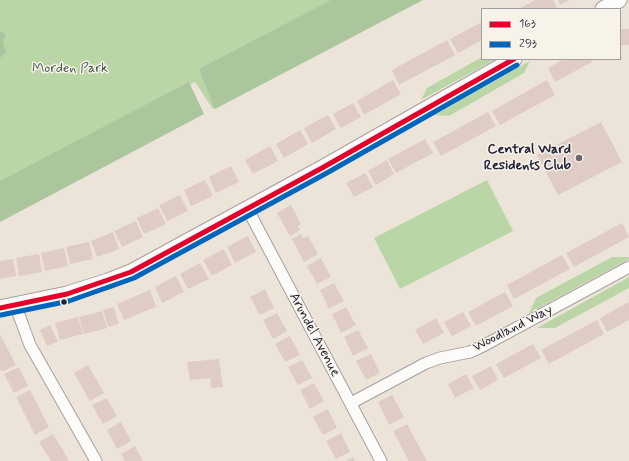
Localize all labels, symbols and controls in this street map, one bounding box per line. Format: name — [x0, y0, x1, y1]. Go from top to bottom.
legend — [481, 8, 621, 60]
text: 163 — [519, 16, 536, 32]
text: 293 — [519, 36, 537, 52]
park label: Morden Park — [32, 61, 108, 77]
place label: Central Ward Residents Club — [484, 142, 571, 174]
marker: Central Ward Residents Club — [574, 153, 584, 163]
street label: Arundel Avenue — [285, 290, 343, 380]
unlabelled marker — [59, 297, 69, 307]
street label: Woodland Way — [470, 302, 556, 356]

